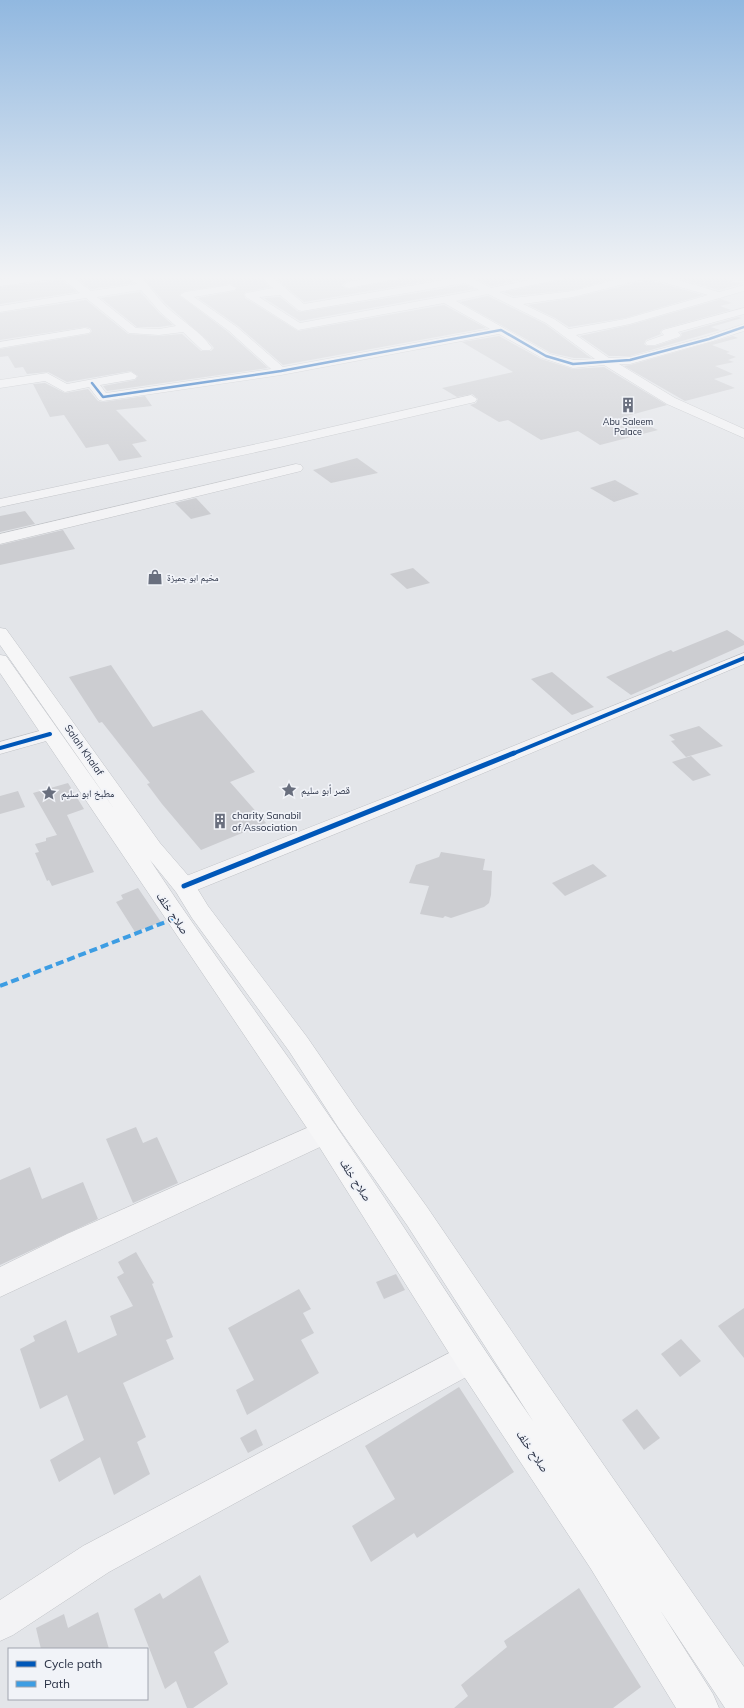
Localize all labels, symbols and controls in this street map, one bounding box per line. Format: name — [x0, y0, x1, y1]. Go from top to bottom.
building icon: Abu Saleem Palace — [619, 396, 637, 414]
place label: Abu Saleem Palace — [603, 416, 653, 437]
shop icon: مخيم ابو جميزة — [146, 568, 164, 586]
place label: مخيم ابو جميزة — [167, 572, 219, 584]
street label: Salah Khalaf — [62, 722, 107, 778]
place icon: قصر أبو سليم — [280, 781, 298, 799]
place icon: مطبخ ابو سليم — [40, 784, 58, 802]
place label: قصر أبو سليم — [301, 784, 350, 798]
place label: مطبخ ابو سليم — [61, 787, 115, 801]
place label: charity Sanabil of Association — [232, 809, 301, 834]
building icon: charity Sanabil of Association — [211, 812, 229, 830]
street label: صلاح خلف — [153, 889, 193, 937]
street label: صلاح خلف — [337, 1156, 375, 1204]
street label: صلاح خلف — [513, 1427, 553, 1475]
legend — [8, 1648, 148, 1700]
text: Cycle path — [44, 1656, 102, 1671]
text: Path — [44, 1676, 70, 1691]

